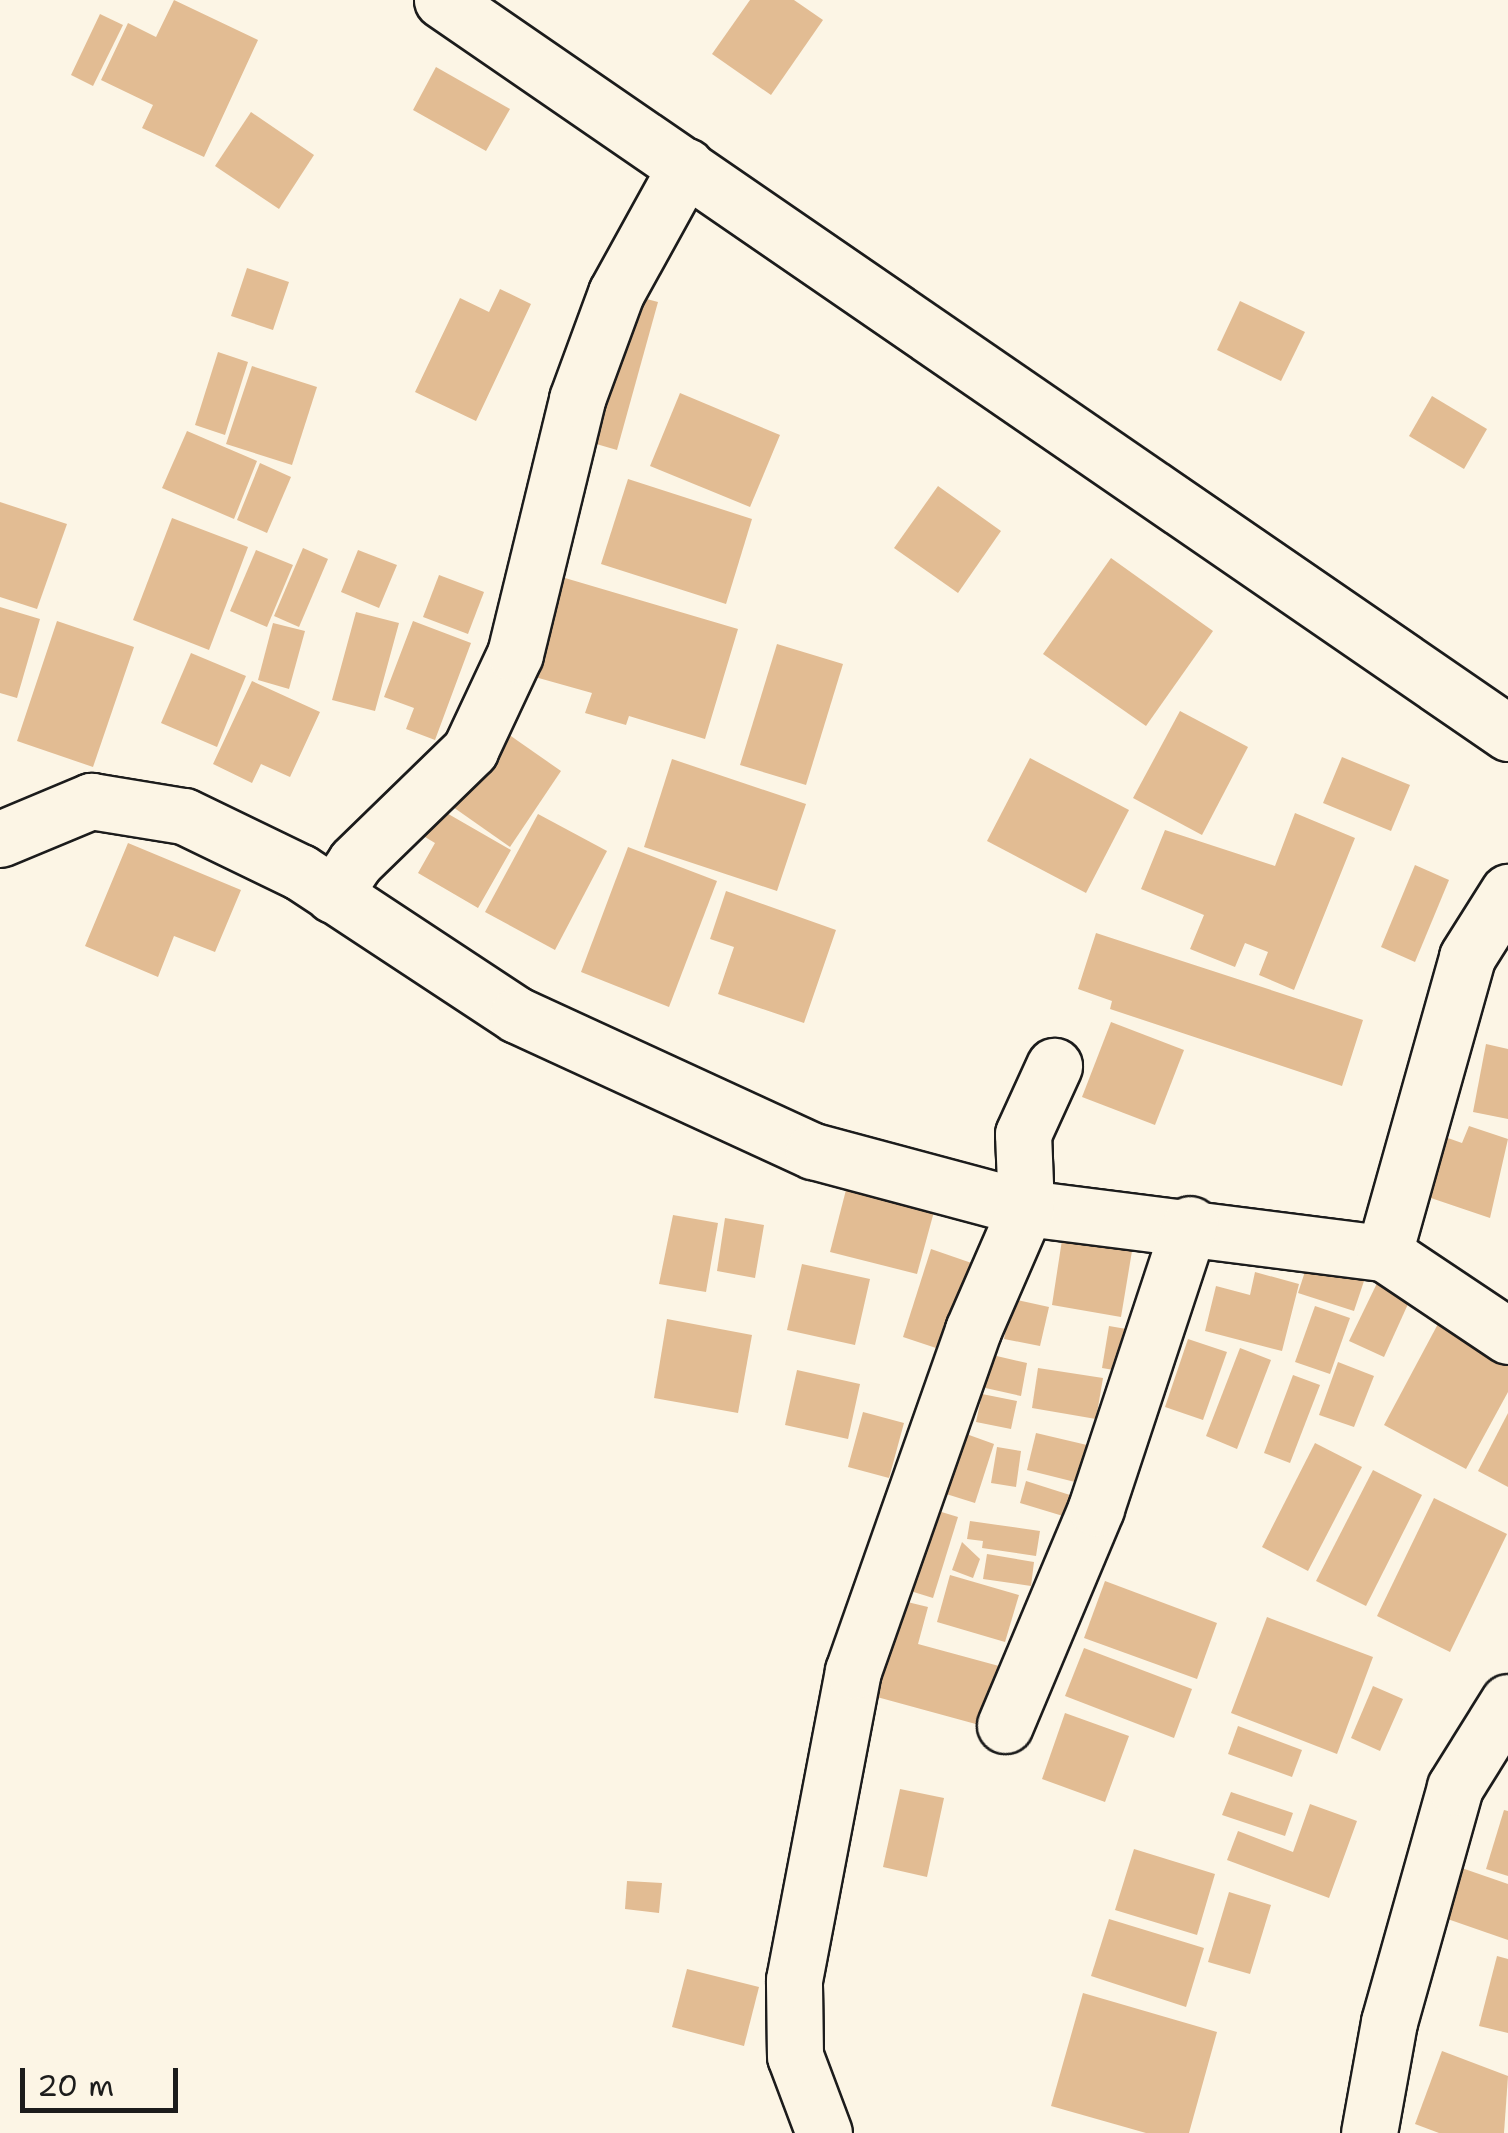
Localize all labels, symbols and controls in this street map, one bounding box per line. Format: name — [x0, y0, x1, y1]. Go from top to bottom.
scale bar — [25, 2048, 182, 2110]
text: 20 m — [37, 2065, 114, 2106]

